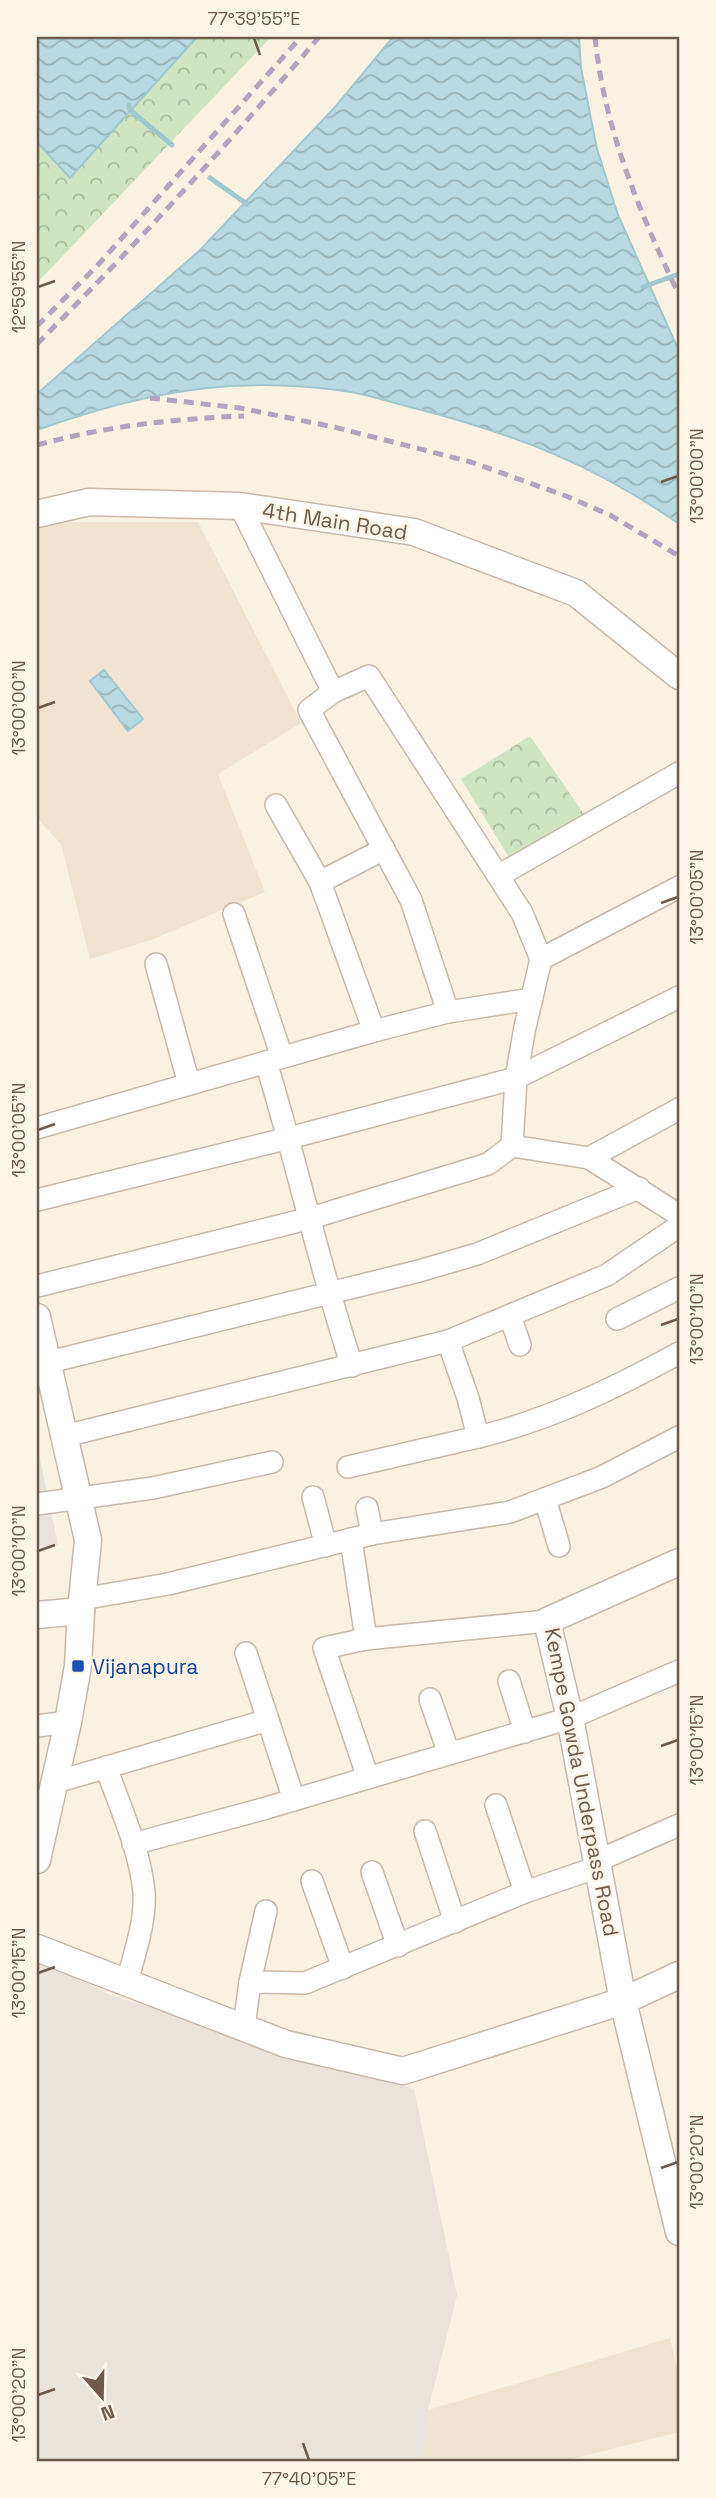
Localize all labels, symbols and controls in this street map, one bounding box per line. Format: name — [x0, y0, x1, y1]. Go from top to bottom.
text: 77°39'55"E — [208, 7, 300, 30]
text: 12°59'55"N — [7, 241, 30, 333]
text: 13°00'00"N — [685, 428, 708, 524]
street label: 4th Main Road — [261, 496, 409, 546]
text: 13°00'00"N — [7, 660, 30, 756]
text: 13°00'05"N — [685, 850, 708, 944]
text: 13°00'05"N — [7, 1083, 30, 1177]
text: 13°00'10"N — [685, 1273, 708, 1365]
text: 13°00'10"N — [7, 1505, 30, 1597]
street label: Kempe Gowda Underpass Road — [539, 1625, 625, 1939]
place label: Vijanapura — [92, 1653, 198, 1680]
marker: Vijanapura — [70, 1658, 86, 1674]
text: 13°00'15"N — [685, 1695, 708, 1785]
text: 13°00'15"N — [7, 1928, 30, 2018]
text: 13°00'20"N — [685, 2115, 708, 2209]
text: 13°00'20"N — [7, 2348, 30, 2442]
north arrow — [66, 2362, 136, 2432]
text: N — [97, 2399, 118, 2426]
text: 77°40'05"E — [262, 2467, 356, 2490]

